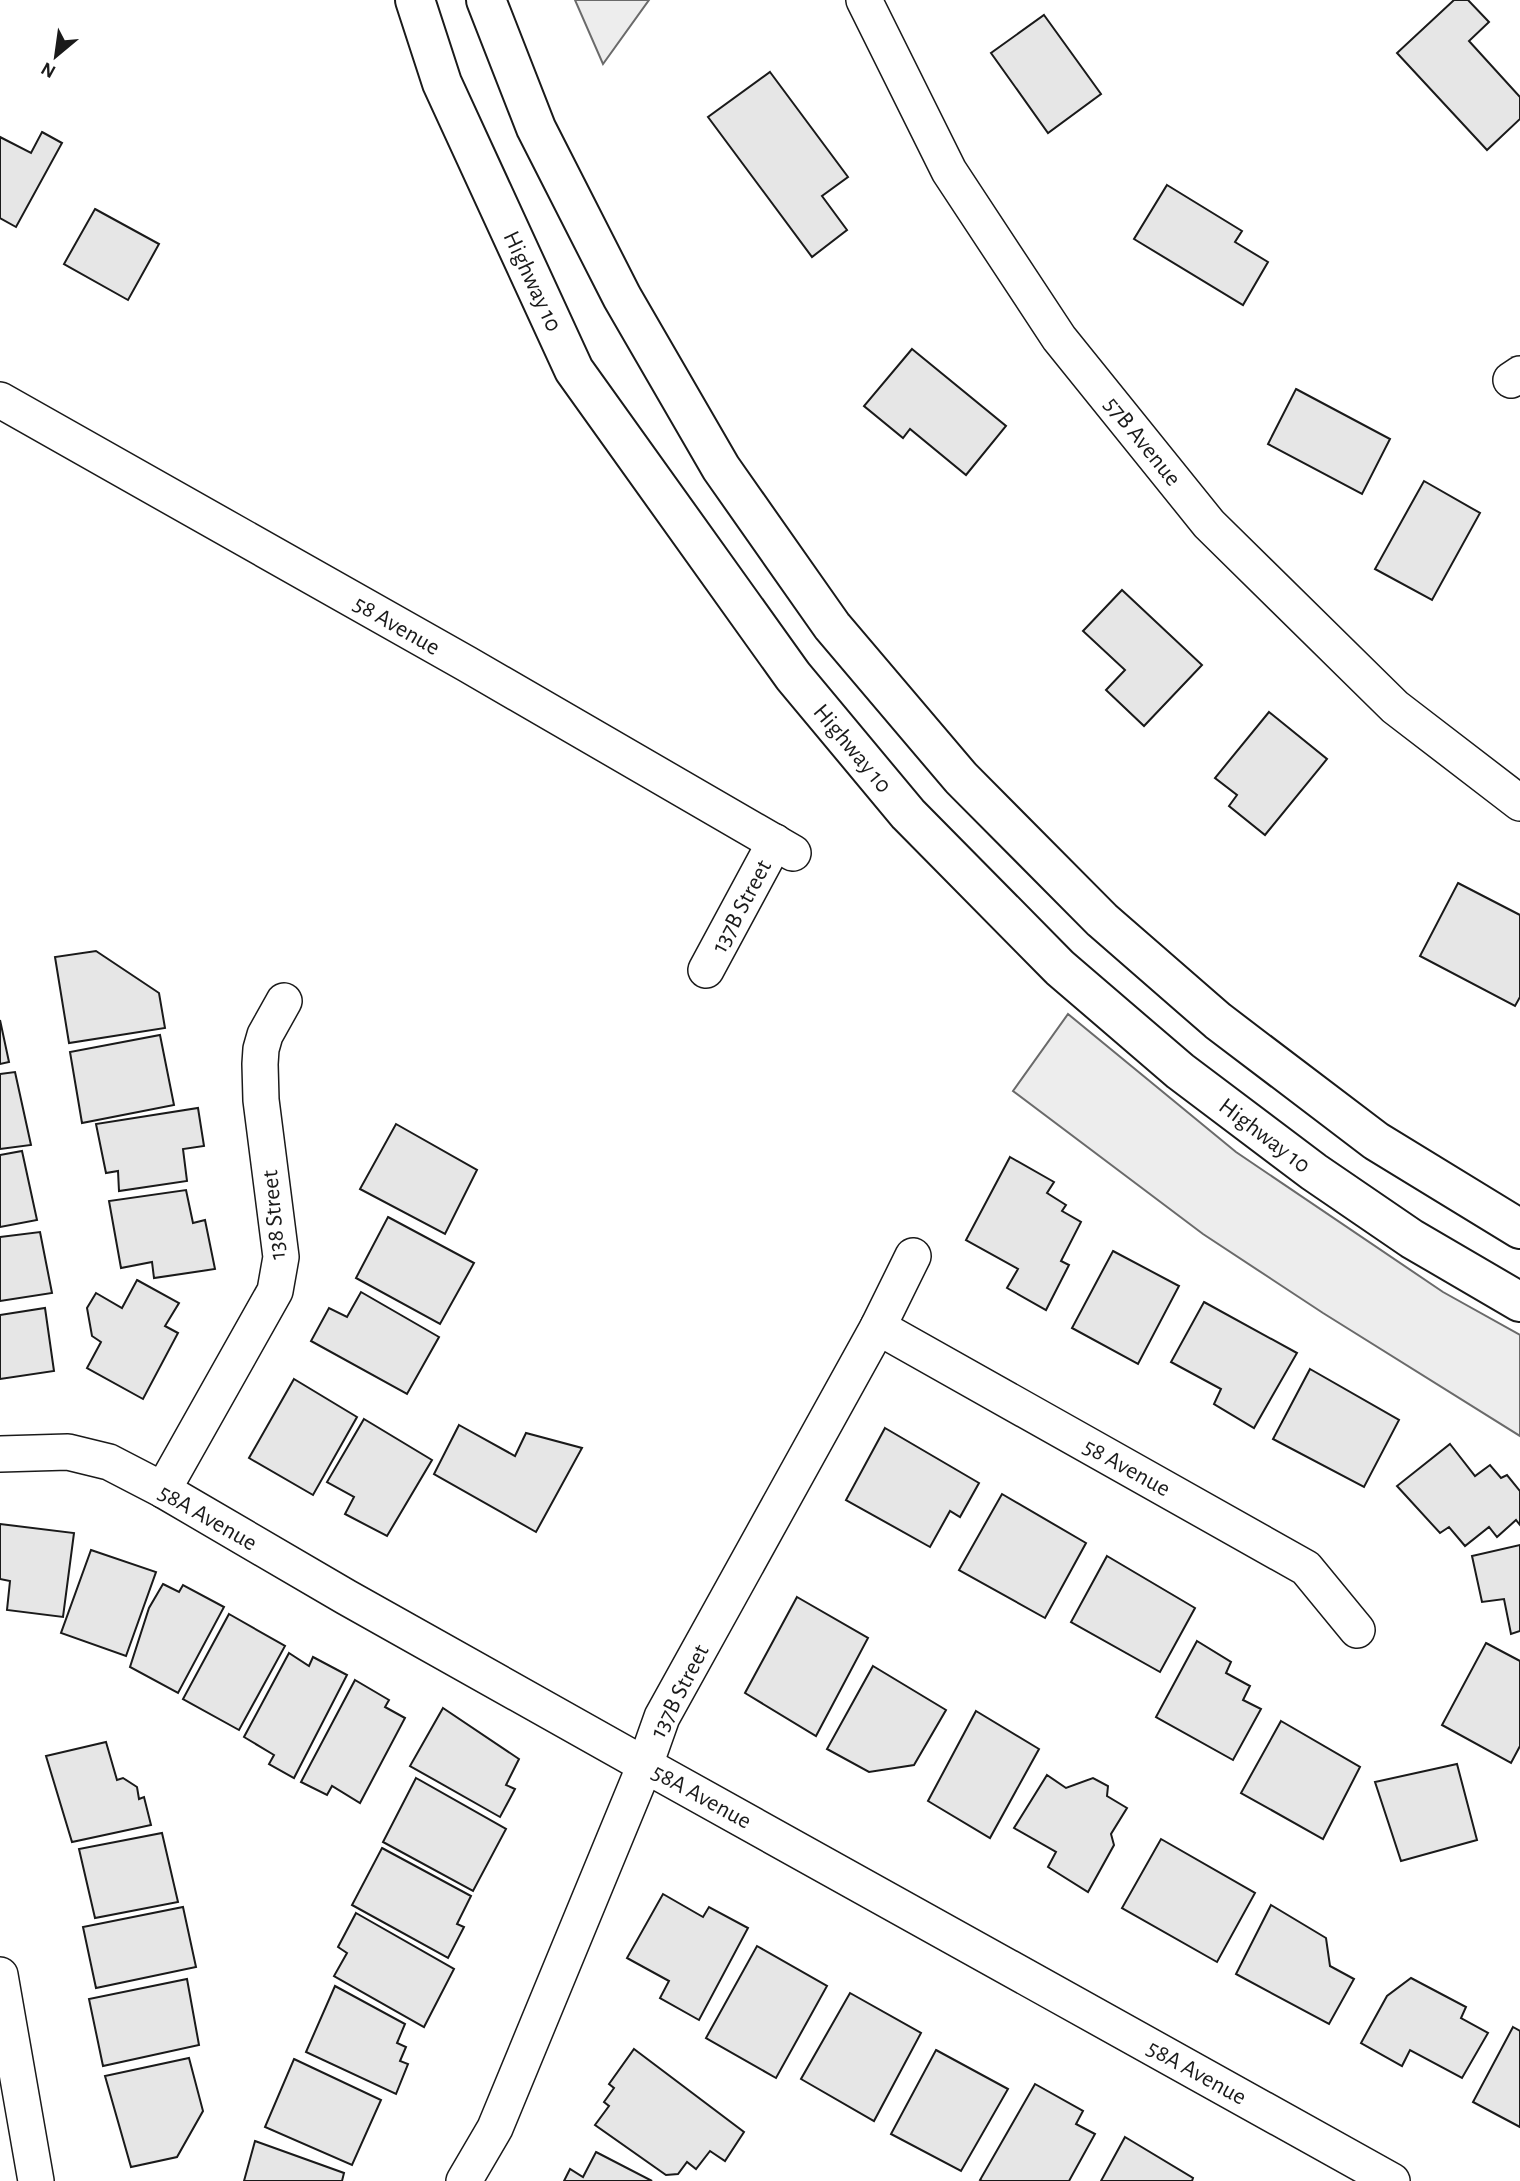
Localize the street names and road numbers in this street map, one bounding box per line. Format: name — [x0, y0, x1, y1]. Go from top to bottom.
street label: Highway 10 — [498, 228, 566, 335]
street label: 57B Avenue — [1099, 393, 1185, 491]
street label: 58 Avenue — [349, 592, 444, 660]
street label: Highway 10 — [808, 700, 896, 798]
street label: 137B Street — [707, 856, 776, 957]
street label: Highway 10 — [1214, 1094, 1315, 1178]
street label: 138 Street — [258, 1169, 290, 1261]
street label: 58 Avenue — [1079, 1434, 1174, 1501]
street label: 58A Avenue — [154, 1480, 261, 1556]
street label: 137B Street — [646, 1640, 714, 1742]
street label: 58A Avenue — [648, 1760, 755, 1834]
street label: 58A Avenue — [1143, 2036, 1250, 2110]

